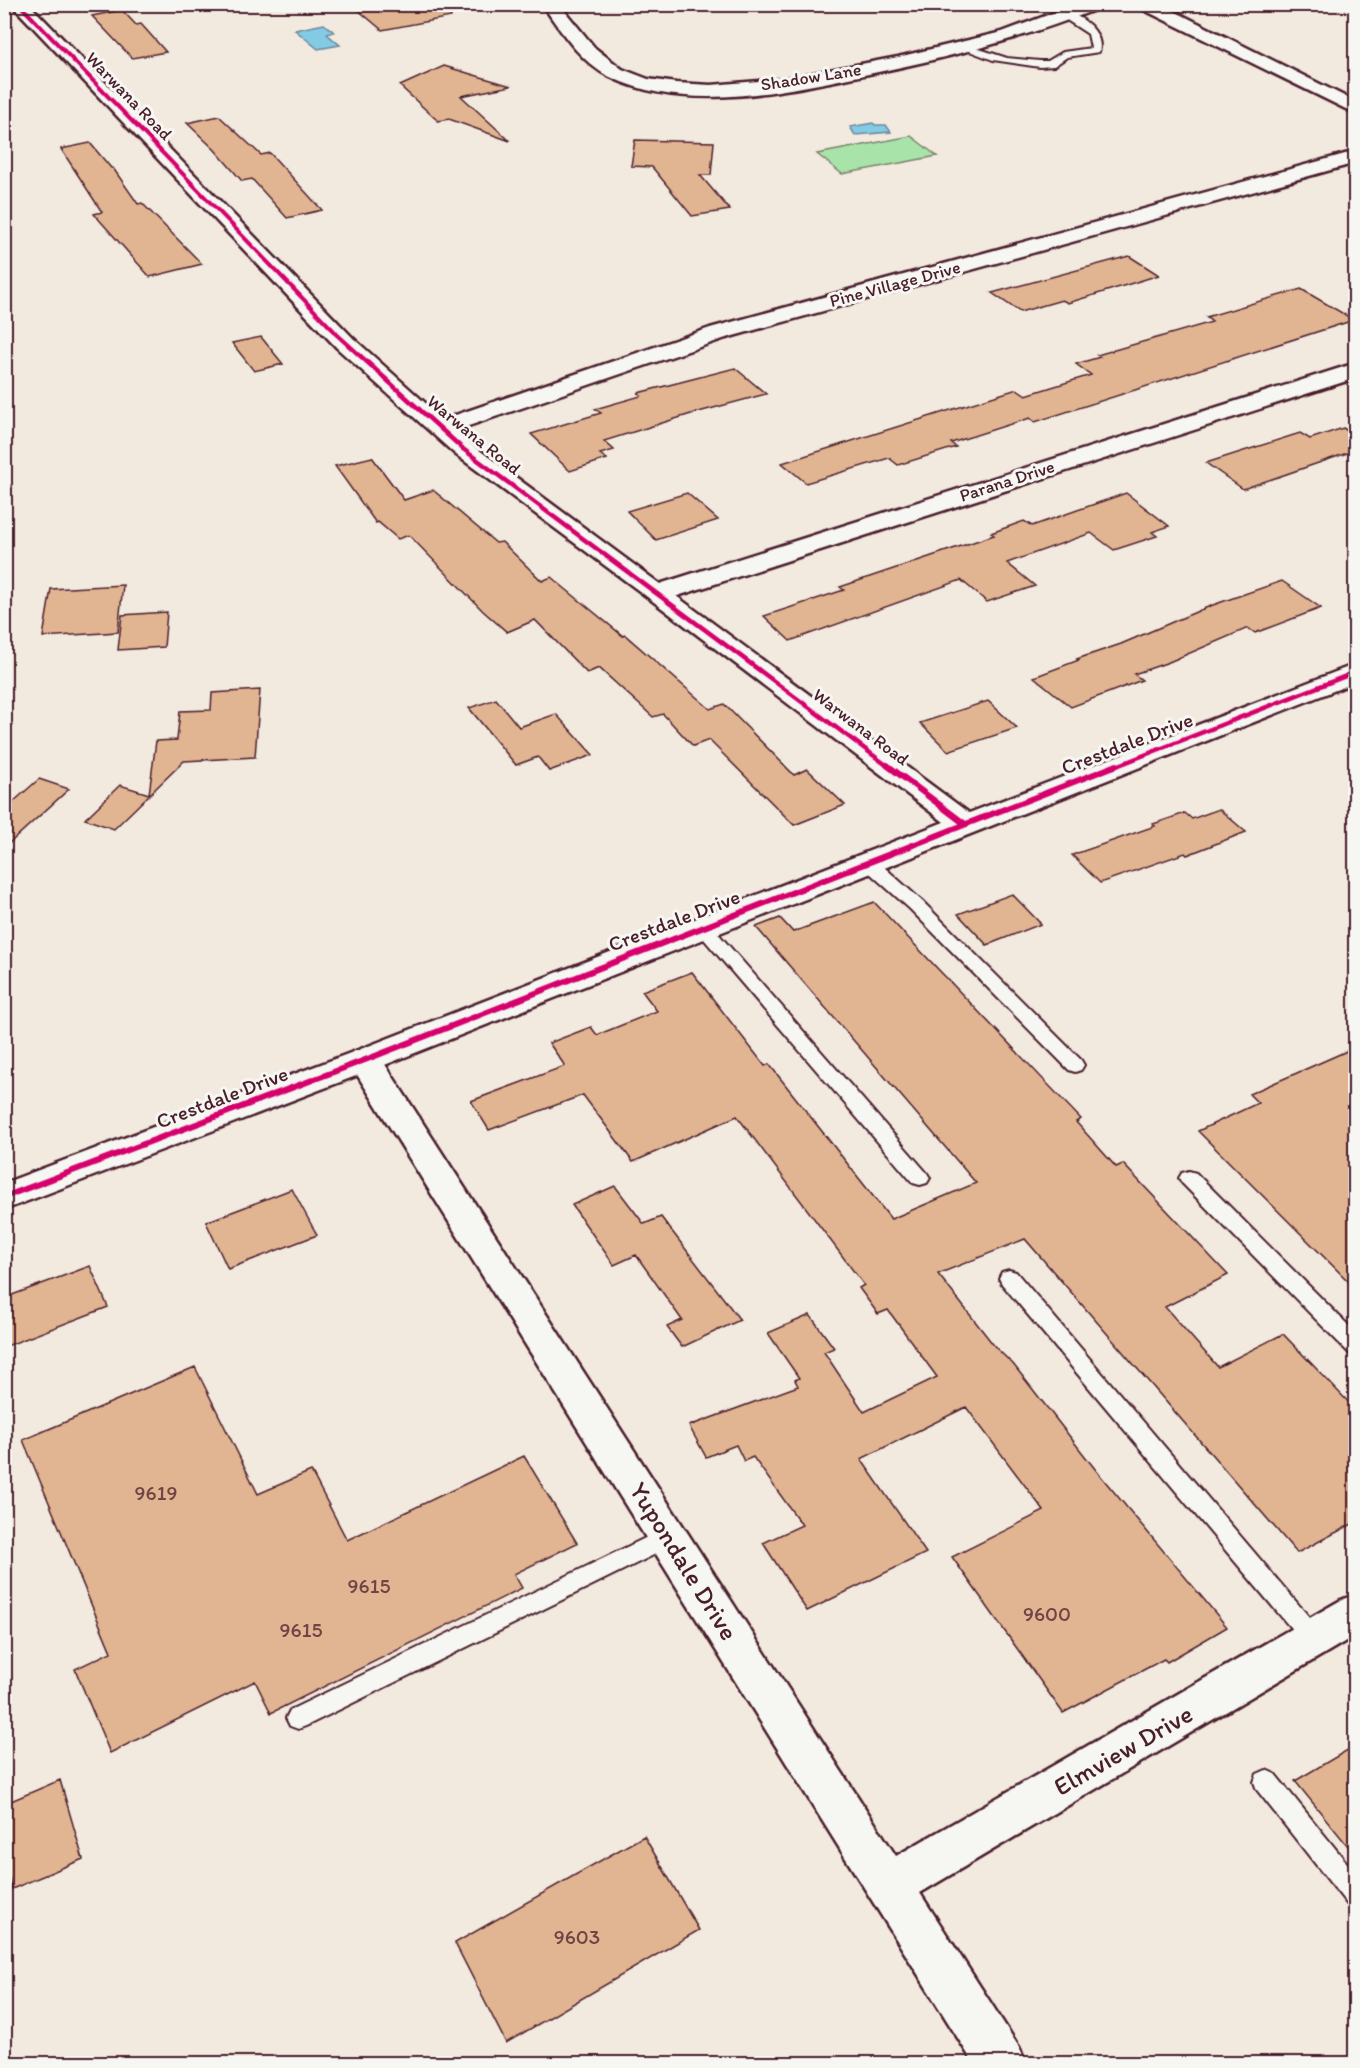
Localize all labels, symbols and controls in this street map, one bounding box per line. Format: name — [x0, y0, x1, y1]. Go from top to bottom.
street label: Warwana Road — [81, 47, 177, 145]
street label: Shadow Lane — [759, 58, 863, 96]
street label: Pine Village Drive — [827, 256, 963, 312]
street label: Warwana Road — [422, 390, 526, 480]
street label: Parana Drive — [957, 455, 1057, 507]
street label: Warwana Road — [809, 684, 913, 770]
street label: Crestdale Drive — [1058, 706, 1196, 780]
street label: Crestdale Drive — [605, 883, 743, 957]
street label: Crestdale Drive — [153, 1060, 291, 1134]
street label: Yupondale Drive — [623, 1476, 745, 1646]
house number: 9619 — [135, 1480, 177, 1505]
house number: 9615 — [348, 1573, 390, 1598]
house number: 9600 — [1023, 1601, 1071, 1626]
house number: 9615 — [280, 1617, 322, 1642]
street label: Elmview Drive — [1048, 1697, 1198, 1803]
house number: 9603 — [554, 1924, 600, 1949]

